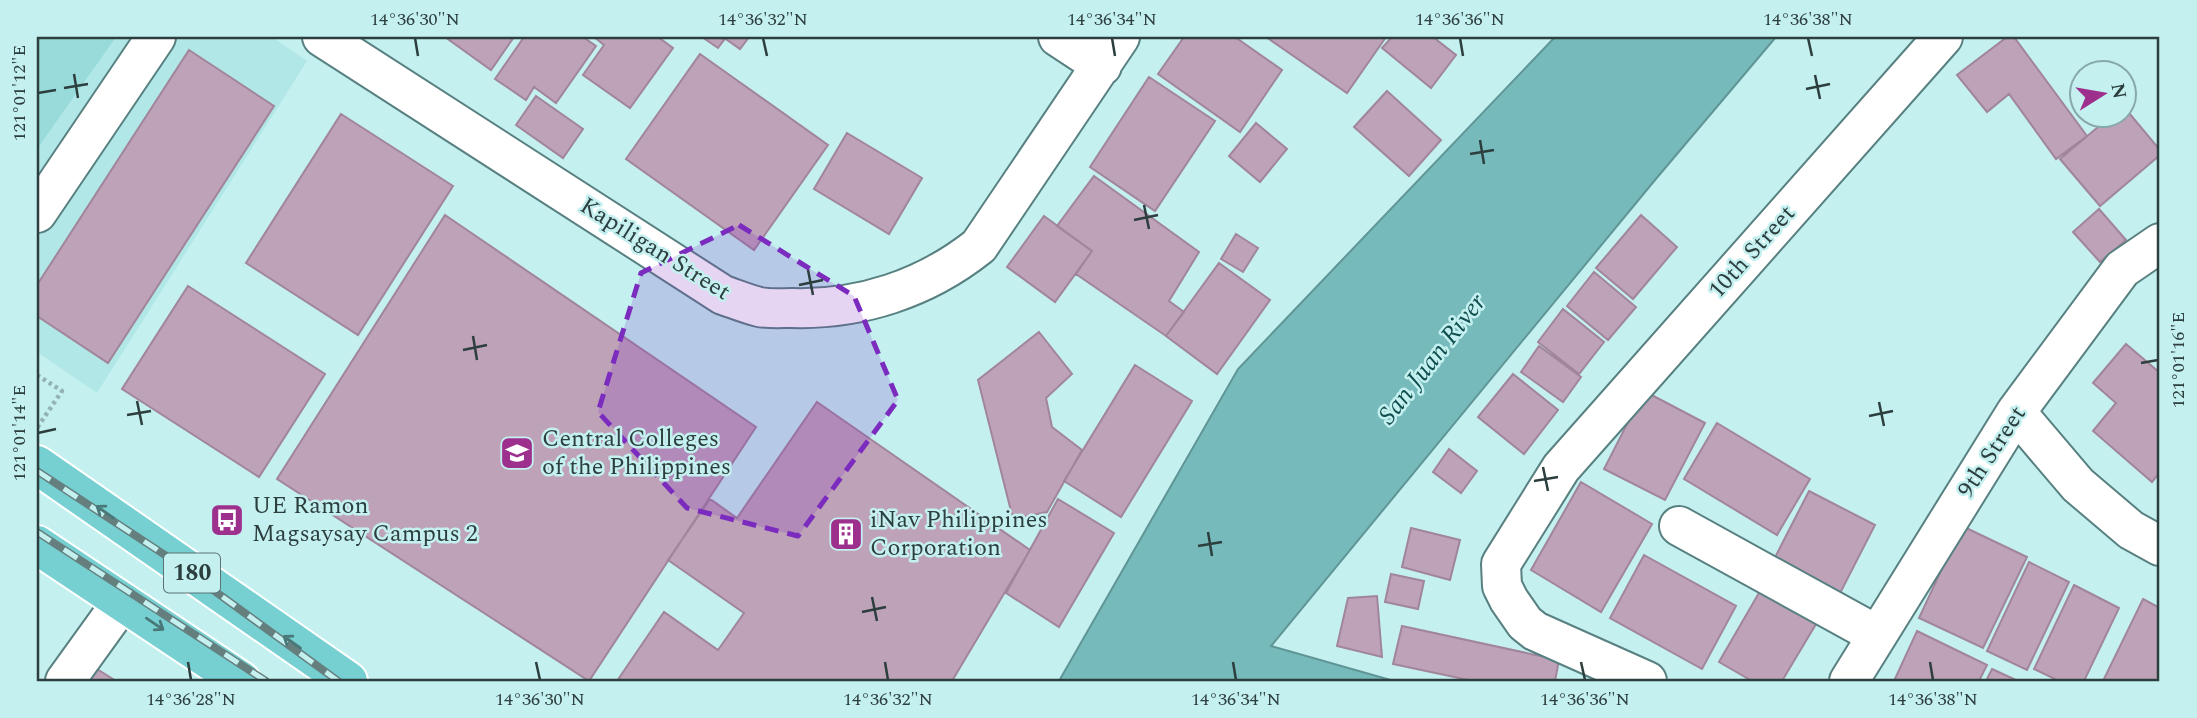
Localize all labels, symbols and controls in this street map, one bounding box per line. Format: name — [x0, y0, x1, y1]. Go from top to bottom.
text: 14°36'30"N — [370, 6, 460, 33]
text: 14°36'32"N — [718, 6, 808, 33]
text: 14°36'34"N — [1067, 6, 1157, 33]
text: 14°36'36"N — [1415, 6, 1505, 33]
text: 14°36'38"N — [1763, 6, 1853, 33]
text: 121°01'12"E — [6, 45, 33, 141]
north arrow — [2068, 60, 2138, 130]
text: N — [2103, 81, 2134, 101]
street label: Kapiligan Street — [573, 188, 737, 310]
street label: 10th Street — [1700, 197, 1804, 307]
water label: San Juan River — [1368, 284, 1497, 433]
text: 121°01'16"E — [2165, 312, 2192, 408]
text: 121°01'14"E — [6, 385, 33, 481]
street label: 9th Street — [1949, 399, 2035, 505]
place label: Central Colleges of the Philippines — [542, 421, 731, 485]
school or university icon: Central Colleges of the Philippines — [498, 434, 536, 472]
place label: UE Ramon Magsaysay Campus 2 — [252, 488, 478, 552]
bus stop icon: UE Ramon Magsaysay Campus 2 — [208, 501, 246, 539]
place label: iNav Philippines Corporation — [870, 502, 1048, 566]
one-way arrow — [96, 505, 115, 519]
building icon: iNav Philippines Corporation — [827, 515, 865, 553]
road number: 180 — [164, 554, 220, 593]
one-way arrow — [145, 617, 164, 631]
one-way arrow — [283, 635, 302, 649]
text: 14°36'28"N — [146, 686, 236, 713]
text: 14°36'30"N — [495, 686, 585, 713]
text: 14°36'32"N — [843, 686, 933, 713]
text: 14°36'34"N — [1191, 686, 1281, 713]
text: 14°36'36"N — [1540, 686, 1630, 713]
text: 14°36'38"N — [1888, 686, 1978, 713]

